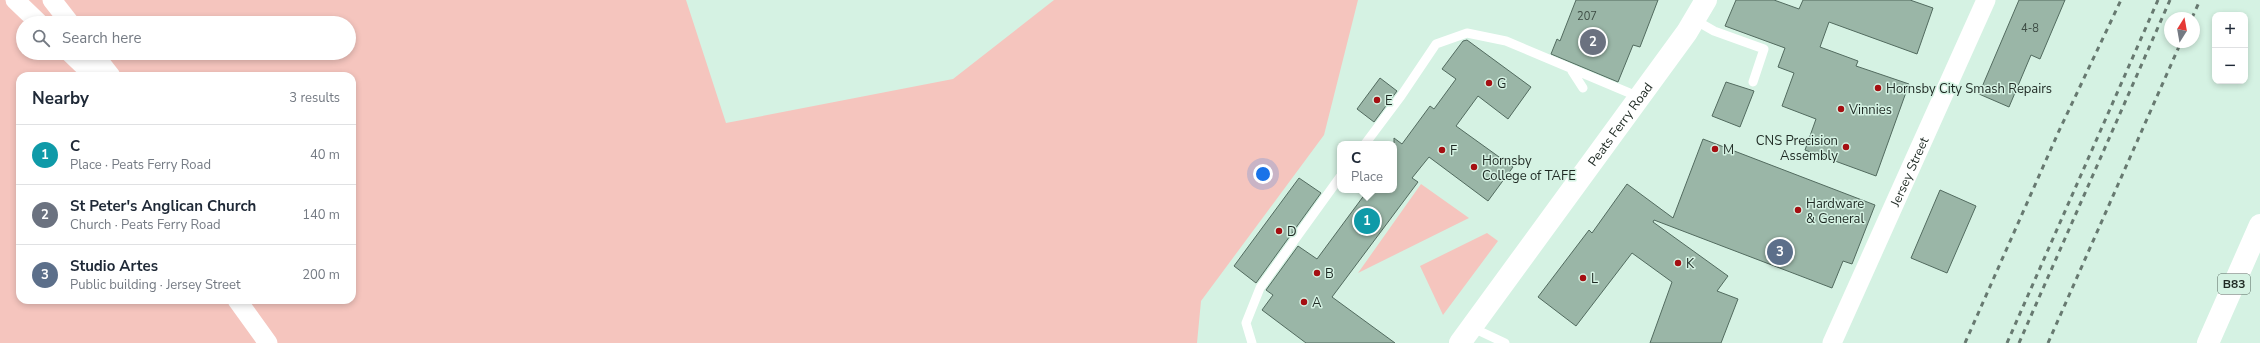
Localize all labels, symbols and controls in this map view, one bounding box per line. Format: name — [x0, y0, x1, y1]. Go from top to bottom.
house number: 207 — [1577, 9, 1597, 24]
north arrow — [2164, 12, 2200, 48]
map controls — [2212, 12, 2248, 84]
button: + — [2212, 12, 2248, 48]
search box — [16, 16, 356, 60]
house number: 4-8 — [2021, 21, 2039, 36]
icon: search — [30, 27, 52, 49]
pin: 2 — [1580, 27, 1606, 57]
text: Search here — [62, 28, 142, 48]
button: − — [2212, 48, 2248, 84]
place label: G — [1497, 75, 1506, 93]
marker: G — [1484, 78, 1494, 88]
street label: Peats Ferry Road — [1584, 79, 1657, 170]
place label: Hornsby City Smash Repairs — [1886, 80, 2052, 98]
marker: Hornsby City Smash Repairs — [1873, 83, 1883, 93]
text: Nearby — [32, 87, 89, 110]
text: 3 results — [289, 89, 340, 107]
place label: E — [1385, 92, 1393, 110]
marker: E — [1372, 95, 1382, 105]
place label: Vinnies — [1848, 101, 1892, 119]
marker: Vinnies — [1836, 104, 1846, 114]
place label: CNS Precision Assembly — [1756, 132, 1838, 165]
street label: Jersey Street — [1886, 134, 1934, 210]
text: C — [70, 136, 80, 156]
popup — [1337, 141, 1397, 193]
place label: M — [1723, 141, 1734, 159]
place label: F — [1450, 142, 1457, 160]
marker: CNS Precision Assembly — [1841, 142, 1851, 152]
marker: M — [1710, 144, 1720, 154]
marker: F — [1437, 145, 1447, 155]
text: 1 — [41, 146, 49, 164]
text: 40 m — [310, 146, 340, 164]
text: C — [1351, 148, 1361, 168]
place label: Hornsby College of TAFE — [1482, 152, 1576, 185]
text: Place · Peats Ferry Road — [70, 156, 211, 174]
marker: Hornsby College of TAFE — [1469, 162, 1479, 172]
your location — [1253, 164, 1273, 184]
text: Place — [1351, 168, 1383, 186]
place label: Hardware & General — [1806, 195, 1864, 228]
text: St Peter's Anglican Church — [70, 196, 256, 216]
marker: Hardware & General — [1793, 205, 1803, 215]
text: 2 — [41, 206, 49, 224]
text: 140 m — [302, 206, 340, 224]
pin: 1 — [1354, 206, 1380, 236]
text: Church · Peats Ferry Road — [70, 216, 221, 234]
place label: D — [1287, 223, 1297, 241]
marker: D — [1274, 226, 1284, 236]
pin: 3 — [1767, 237, 1793, 267]
place label: K — [1686, 255, 1695, 273]
text: Studio Artes — [70, 256, 158, 276]
marker: K — [1673, 258, 1683, 268]
place label: B — [1325, 265, 1334, 283]
text: 3 — [41, 266, 49, 284]
text: 200 m — [302, 266, 340, 284]
marker: B — [1312, 268, 1322, 278]
place label: L — [1591, 270, 1598, 288]
marker: L — [1578, 273, 1588, 283]
road number: B83 — [2218, 274, 2250, 294]
text: Public building · Jersey Street — [70, 276, 240, 294]
place label: A — [1312, 294, 1322, 312]
marker: A — [1299, 297, 1309, 307]

